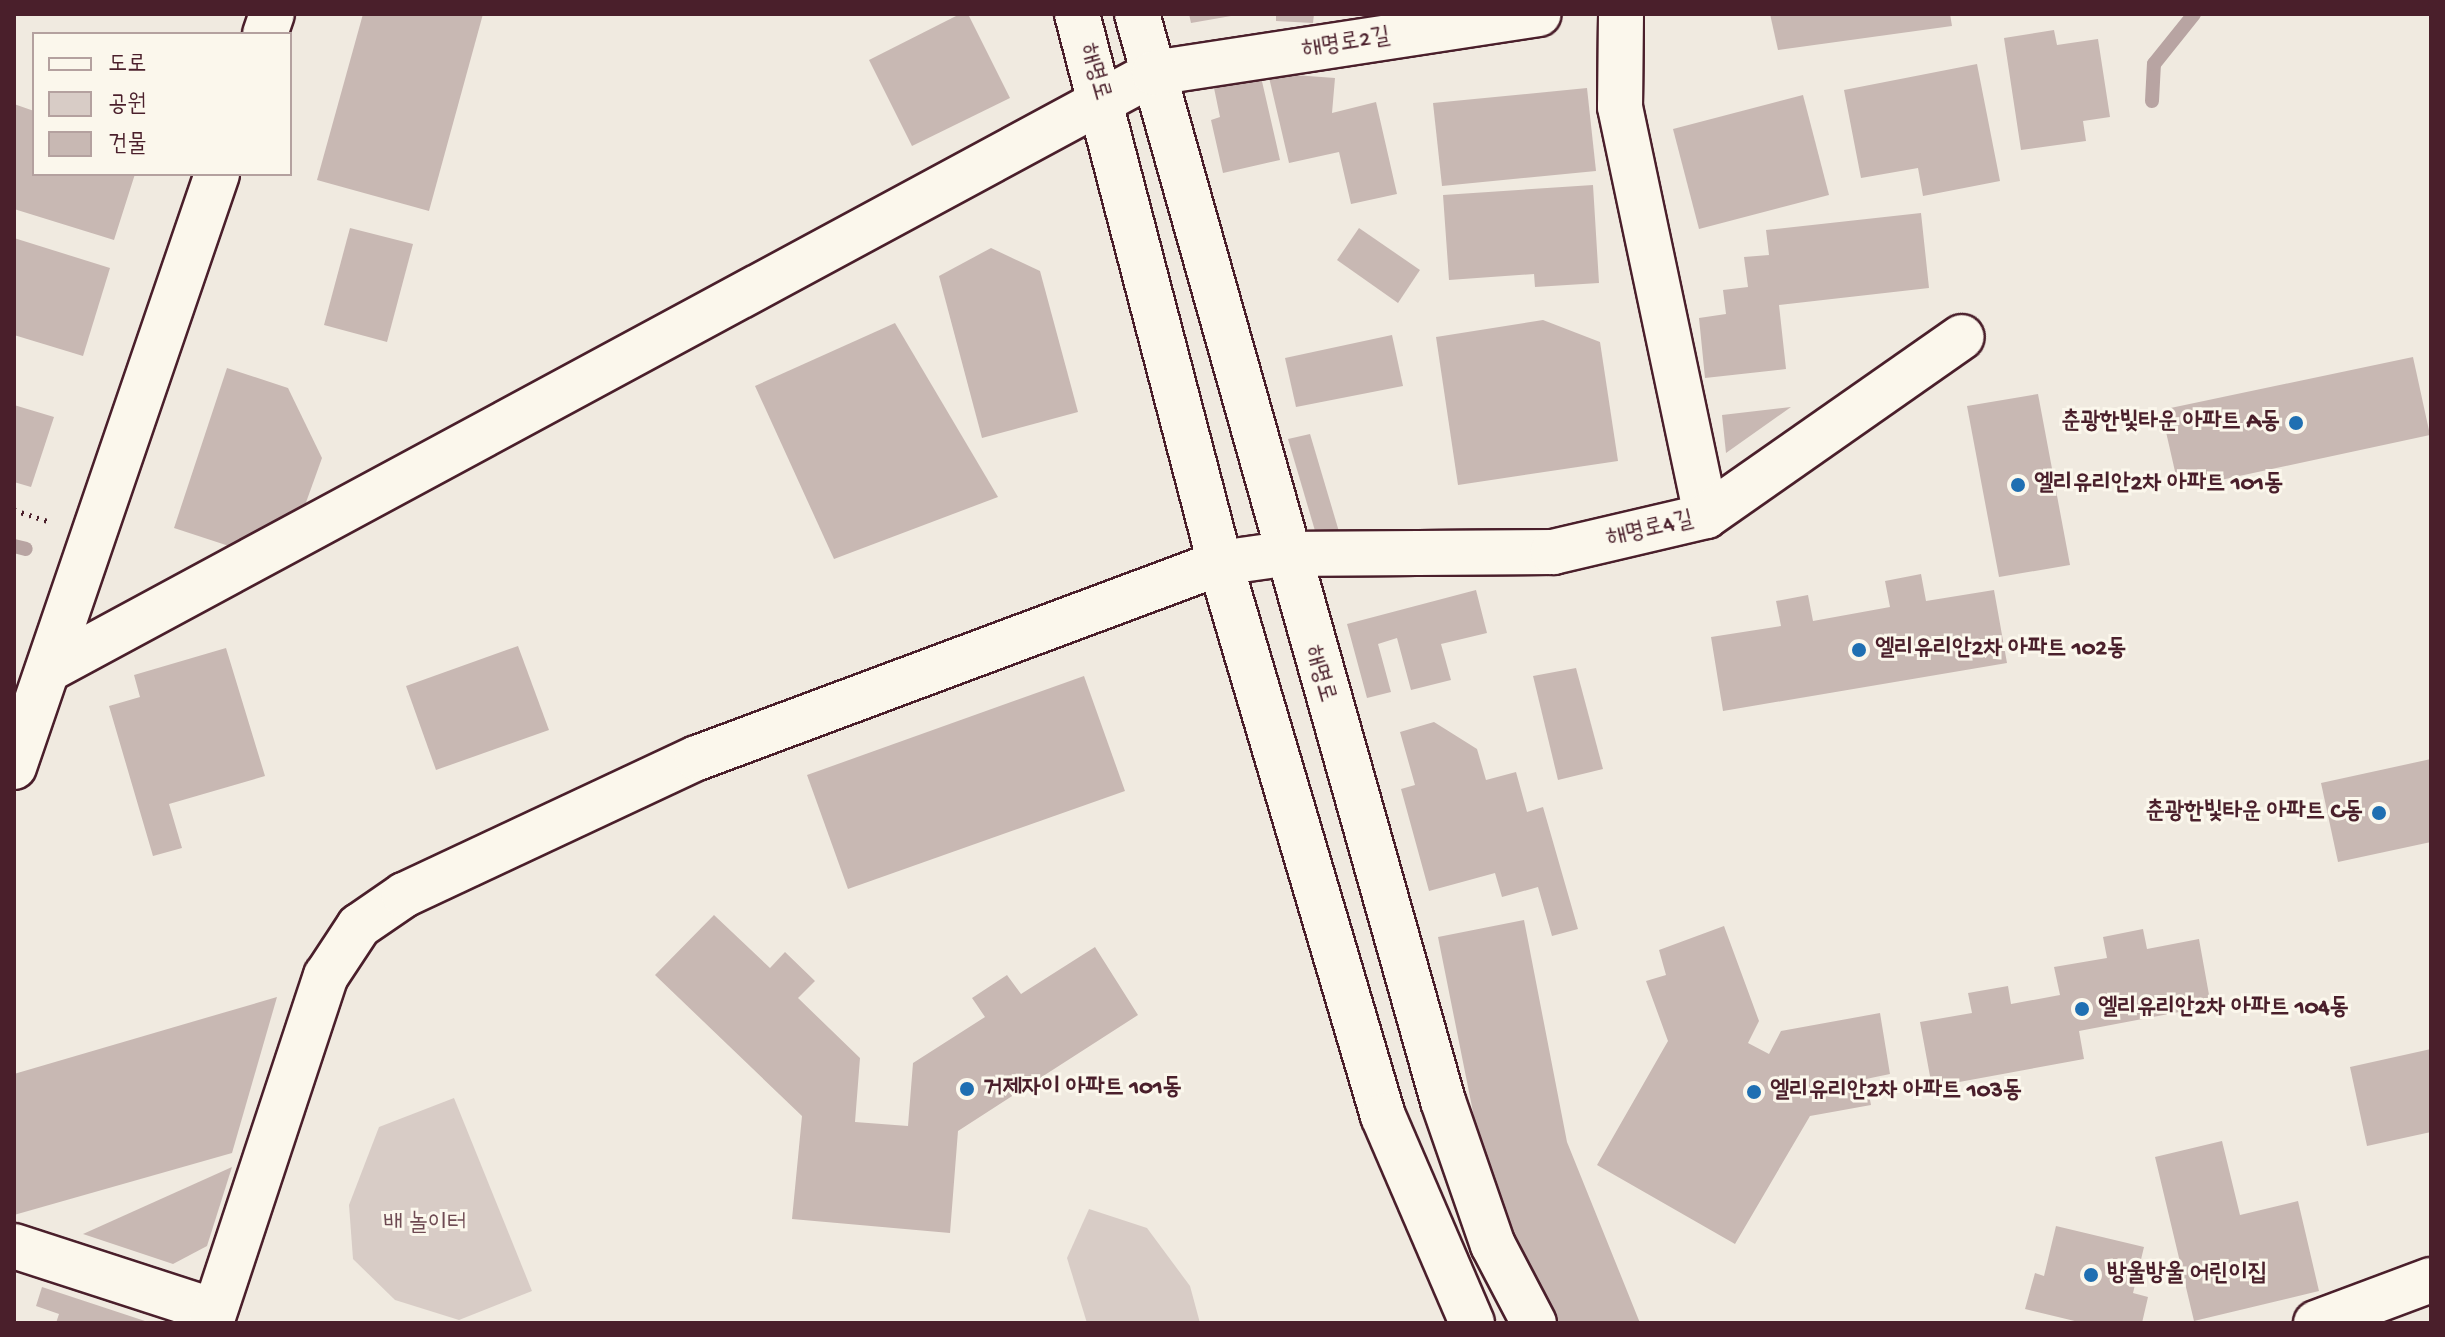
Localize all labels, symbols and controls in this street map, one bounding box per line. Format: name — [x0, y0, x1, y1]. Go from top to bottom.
street label: 해명로2길 — [1300, 23, 1392, 65]
legend — [32, 32, 292, 176]
street label: 해명로 — [1072, 40, 1116, 104]
text: 도로 — [108, 51, 147, 80]
text: 공원 — [108, 91, 147, 120]
text: 건물 — [108, 131, 147, 160]
place label: 춘광한빛타운 아파트 A동 — [2061, 409, 2280, 437]
marker: 춘광한빛타운 아파트 A동 — [2287, 414, 2305, 432]
place label: 엘리유리안2차 아파트 101동 — [2034, 471, 2283, 499]
marker: 엘리유리안2차 아파트 101동 — [2009, 476, 2027, 494]
street label: 해명로4길 — [1604, 506, 1696, 554]
place label: 엘리유리안2차 아파트 102동 — [1875, 636, 2126, 664]
marker: 엘리유리안2차 아파트 102동 — [1850, 641, 1868, 659]
street label: 해명로 — [1297, 642, 1341, 706]
place label: 춘광한빛타운 아파트 C동 — [2146, 799, 2363, 827]
marker: 춘광한빛타운 아파트 C동 — [2370, 804, 2388, 822]
place label: 엘리유리안2차 아파트 104동 — [2098, 995, 2349, 1023]
marker: 엘리유리안2차 아파트 104동 — [2073, 1000, 2091, 1018]
place label: 거제자이 아파트 101동 — [983, 1075, 1182, 1103]
place label: 엘리유리안2차 아파트 103동 — [1770, 1078, 2022, 1106]
marker: 거제자이 아파트 101동 — [958, 1080, 976, 1098]
marker: 엘리유리안2차 아파트 103동 — [1745, 1083, 1763, 1101]
park label: 배 놀이터 — [384, 1211, 466, 1239]
place label: 방울방울 어린이집 — [2107, 1261, 2267, 1289]
marker: 방울방울 어린이집 — [2082, 1266, 2100, 1284]

